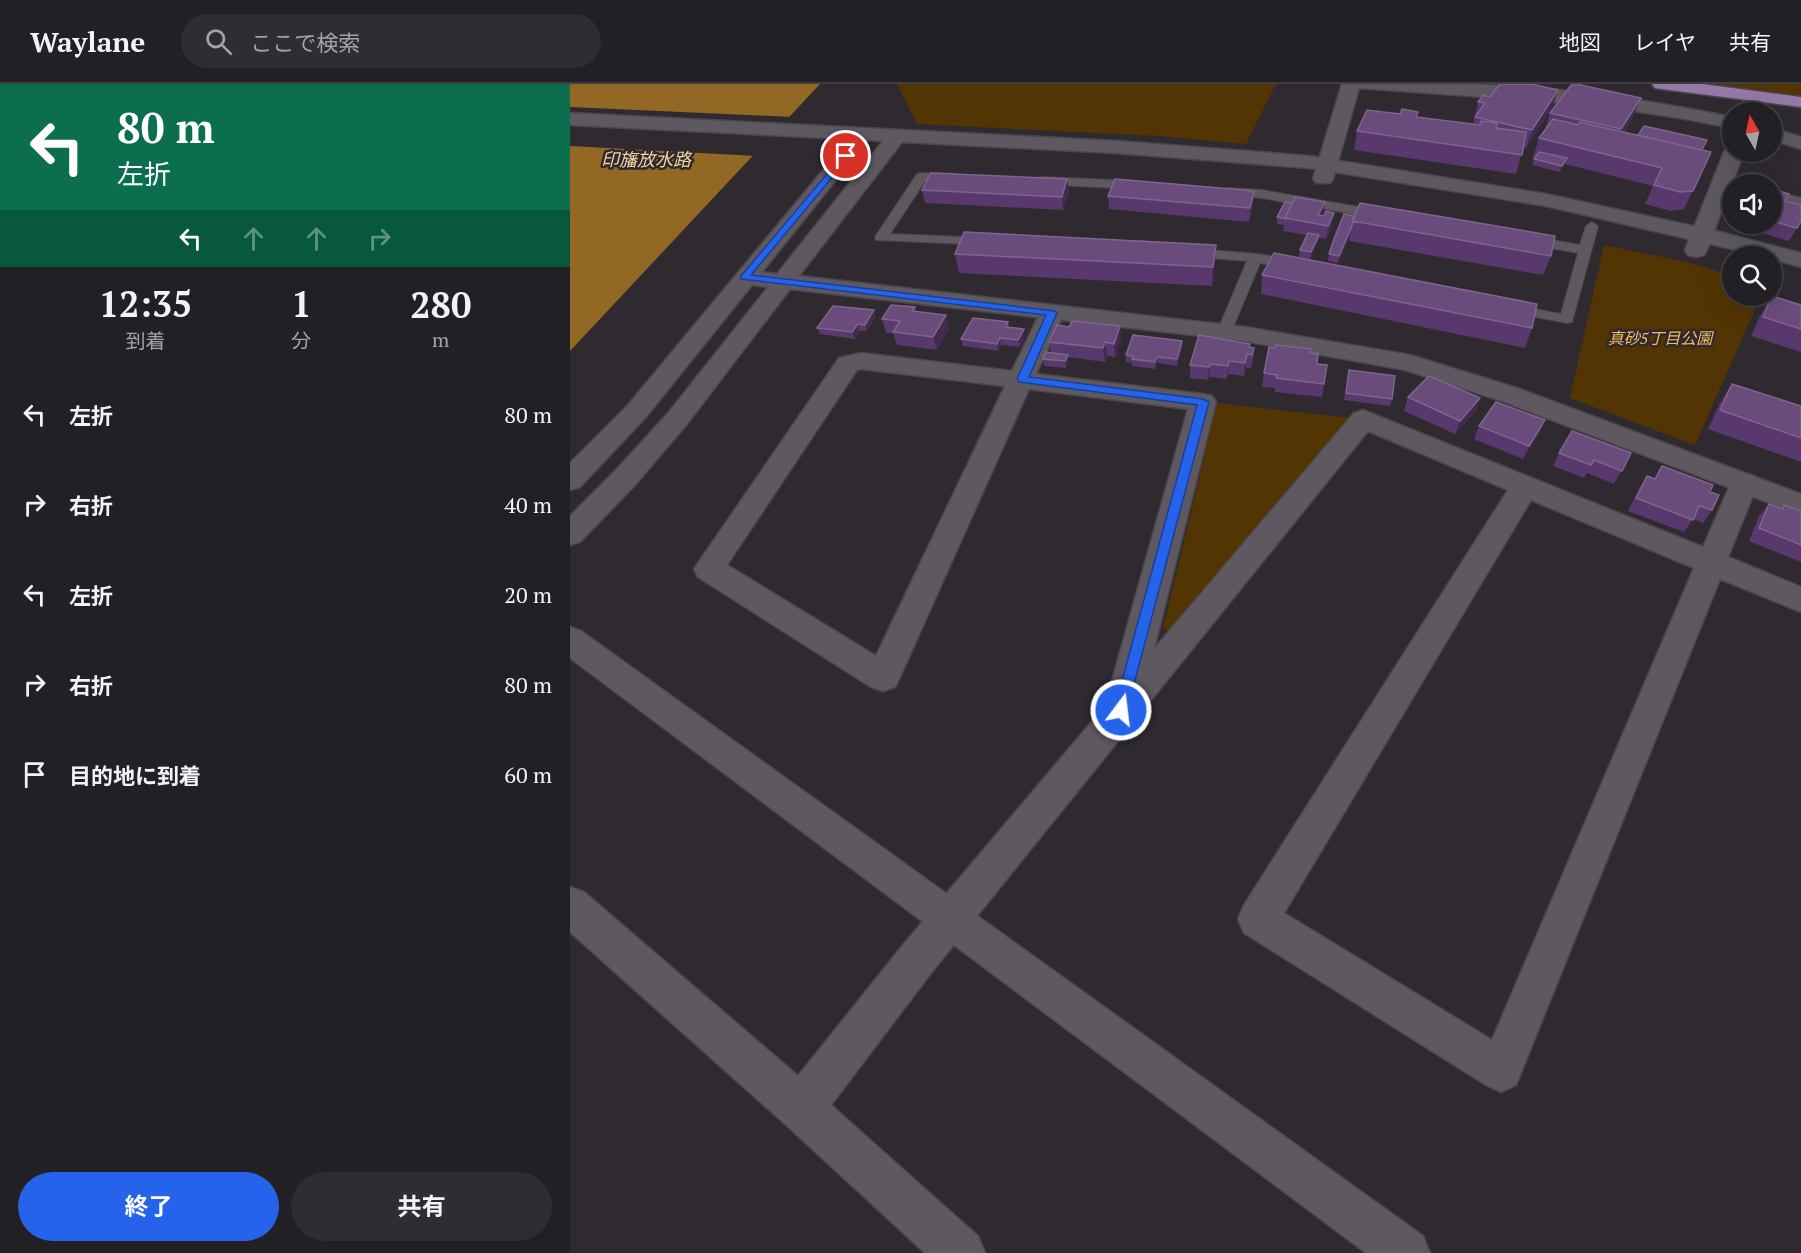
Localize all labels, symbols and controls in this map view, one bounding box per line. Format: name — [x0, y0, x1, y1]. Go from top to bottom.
search box — [181, 14, 601, 68]
text: Waylane — [30, 23, 145, 60]
icon: search — [202, 25, 235, 58]
text: ここで検索 — [250, 28, 360, 57]
text: 地図 — [1559, 28, 1601, 56]
text: レイヤ — [1634, 28, 1696, 56]
text: 共有 — [1729, 28, 1771, 56]
text: 80 m — [117, 99, 215, 155]
north arrow — [1722, 102, 1782, 162]
map controls — [1722, 102, 1782, 306]
icon: left — [18, 108, 96, 186]
pin — [820, 130, 871, 181]
icon: arrive — [829, 139, 862, 172]
water label: 印旛放水路 — [601, 147, 693, 171]
text: 左折 — [117, 156, 171, 192]
button: sound — [1722, 174, 1782, 234]
icon: left — [174, 222, 207, 255]
icon: ahead — [237, 222, 270, 255]
icon: ahead — [300, 222, 333, 255]
icon: right — [363, 222, 396, 255]
button: search — [1722, 246, 1782, 306]
text: 12:35 — [99, 280, 192, 327]
text: 1 — [291, 280, 312, 327]
text: 280 — [410, 281, 471, 328]
text: m — [432, 326, 449, 353]
text: 到着 — [126, 327, 166, 354]
text: 分 — [291, 327, 311, 354]
park label: 真砂5丁目公園 — [1608, 327, 1714, 349]
icon: left — [18, 398, 51, 431]
text: 80 m — [504, 400, 552, 429]
text: 左折 — [69, 401, 113, 430]
icon: right — [18, 488, 51, 521]
text: 40 m — [504, 490, 552, 519]
text: 右折 — [69, 491, 113, 520]
icon: left — [18, 578, 51, 611]
text: 20 m — [504, 580, 552, 609]
text: 左折 — [69, 581, 113, 610]
icon: right — [18, 668, 51, 701]
text: 80 m — [504, 670, 552, 699]
text: 右折 — [69, 671, 113, 700]
position arrow — [1089, 678, 1153, 742]
icon: arrive — [18, 758, 51, 791]
text: 60 m — [504, 760, 552, 789]
text: 目的地に到着 — [69, 761, 201, 790]
button: 終了 — [18, 1172, 279, 1241]
button: 共有 — [291, 1172, 552, 1241]

